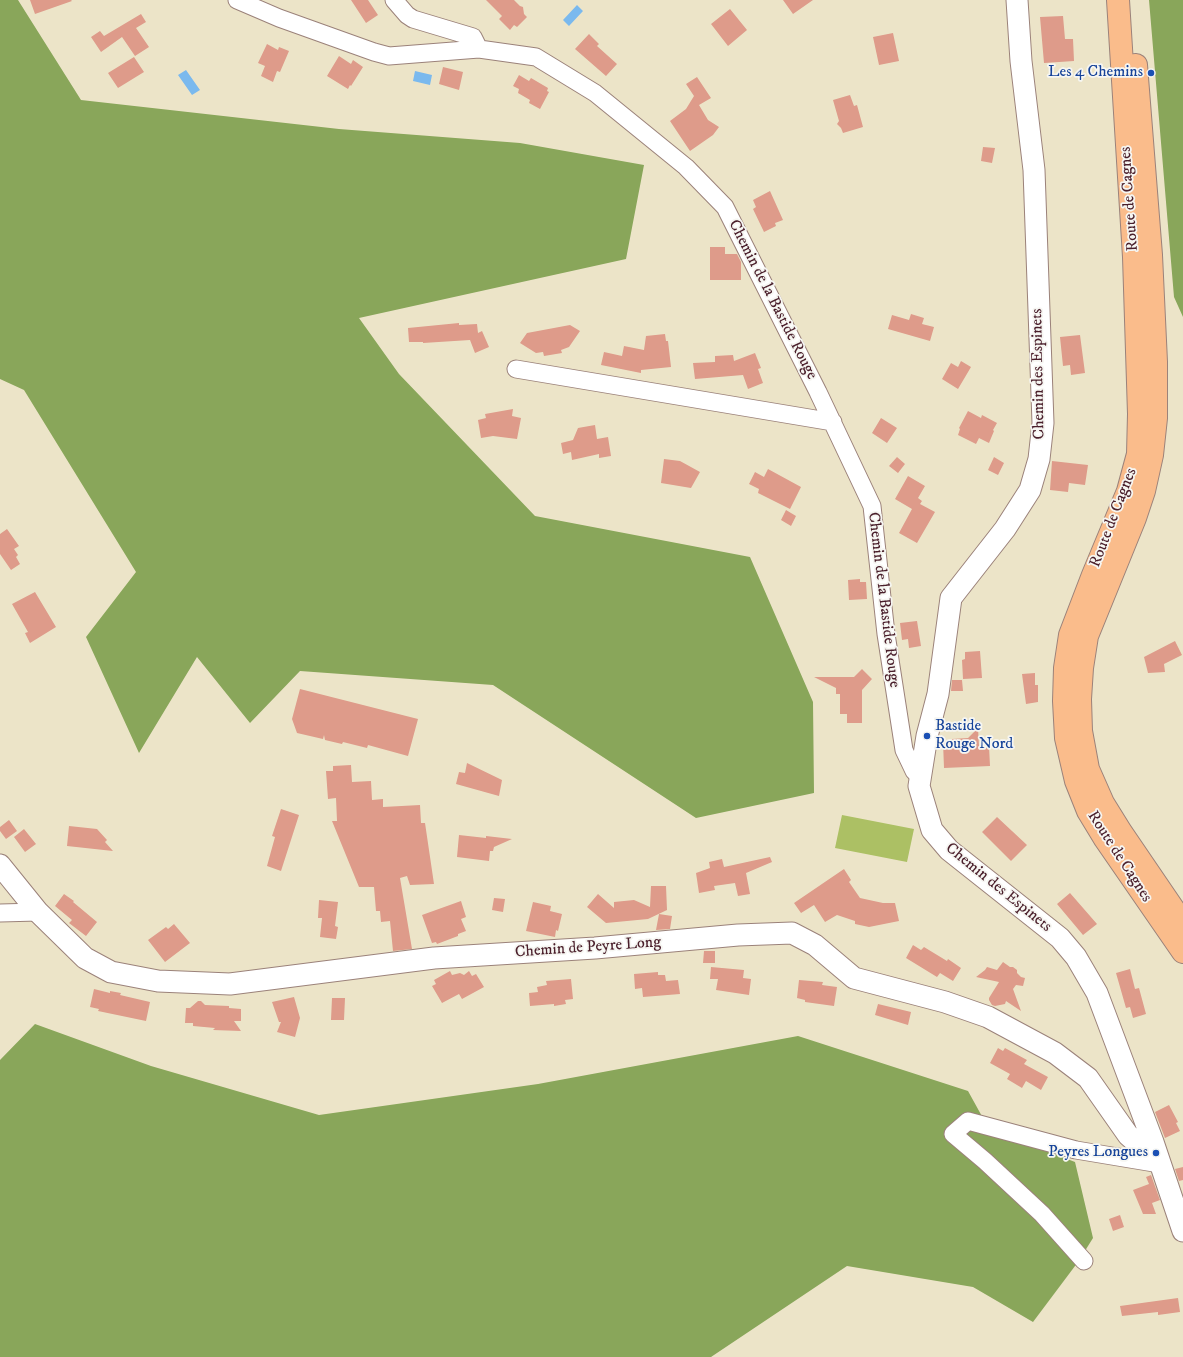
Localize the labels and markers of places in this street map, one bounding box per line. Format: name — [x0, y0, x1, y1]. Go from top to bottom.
place label: Les 4 Chemins — [1048, 63, 1143, 83]
marker: Les 4 Chemins — [1146, 68, 1156, 78]
place label: Bastide Rouge Nord — [935, 717, 1013, 755]
marker: Bastide Rouge Nord — [922, 731, 932, 741]
place label: Peyres Longues — [1048, 1143, 1148, 1163]
marker: Peyres Longues — [1151, 1148, 1161, 1158]

